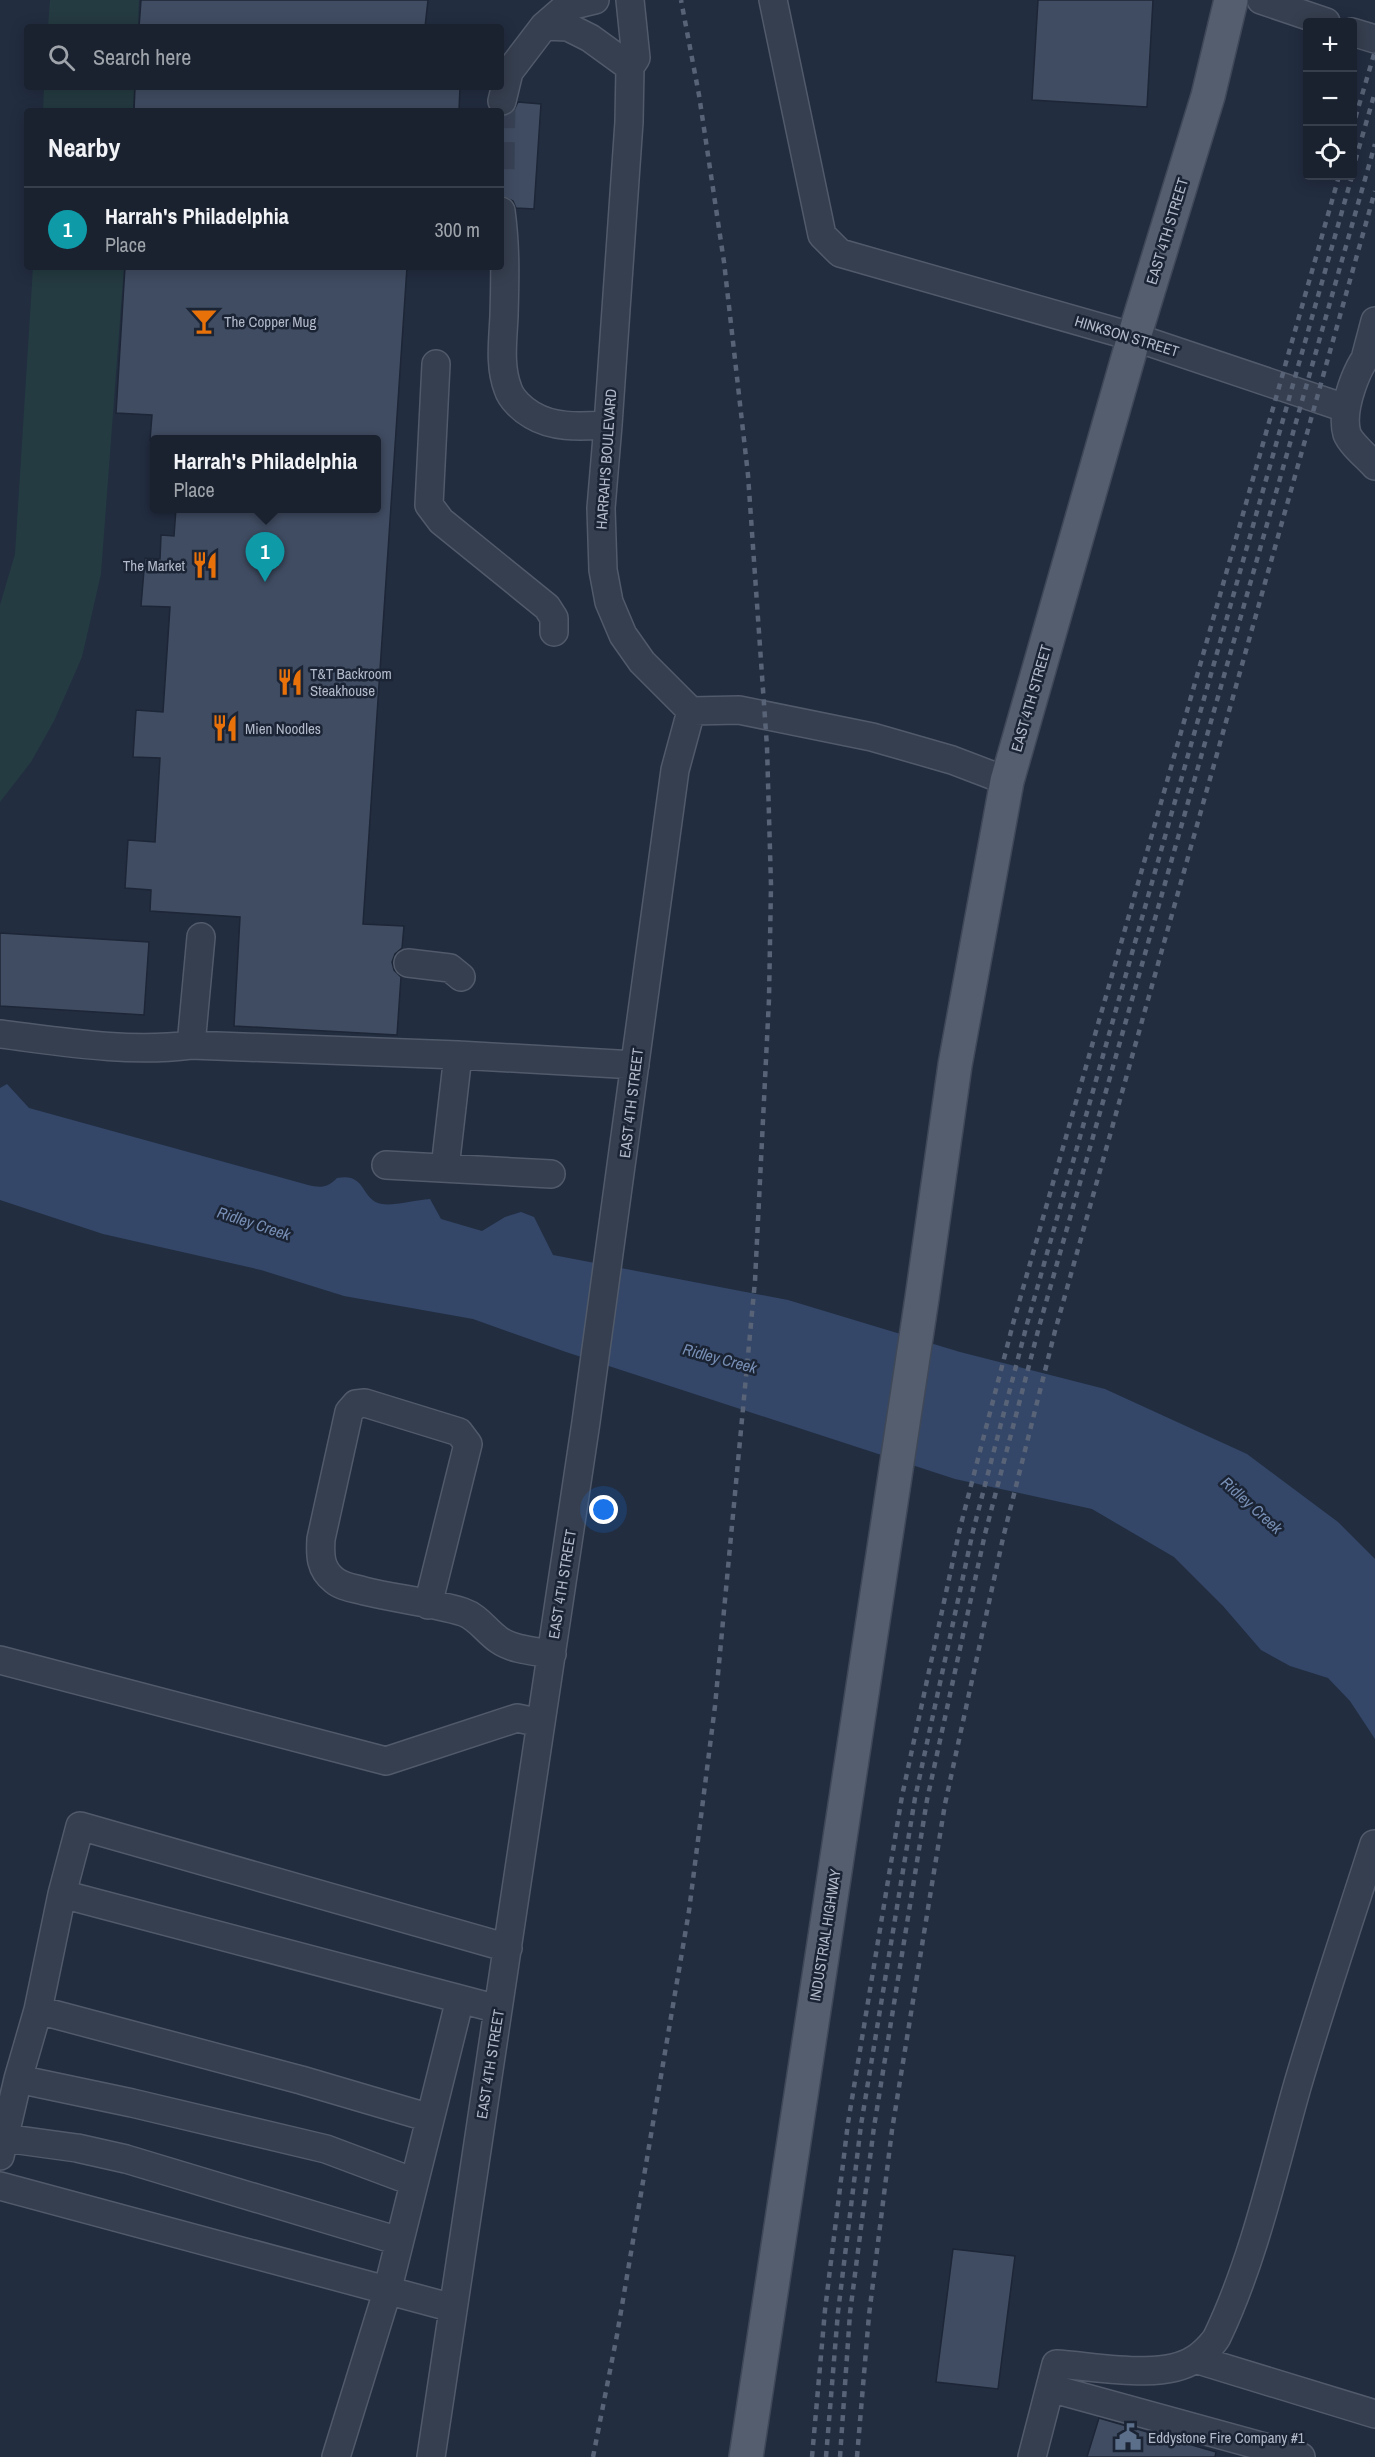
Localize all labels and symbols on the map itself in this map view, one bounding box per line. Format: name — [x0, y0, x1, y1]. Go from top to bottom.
street label: EAST 4TH STREET — [1141, 175, 1193, 287]
bar icon: The Copper Mug — [189, 306, 219, 336]
street label: HINKSON STREET — [1072, 310, 1182, 362]
place label: The Copper Mug — [224, 311, 316, 332]
street label: HARRAH'S BOULEVARD — [591, 388, 621, 530]
pin: 1 — [246, 532, 284, 582]
restaurant icon: The Market — [190, 550, 220, 580]
place label: The Market — [123, 555, 186, 576]
street label: EAST 4TH STREET — [1006, 642, 1056, 754]
place label: T&T Backroom Steakhouse — [310, 663, 392, 701]
restaurant icon: T&T Backroom Steakhouse — [275, 667, 305, 697]
restaurant icon: Mien Noodles — [210, 713, 240, 743]
place label: Mien Noodles — [245, 718, 321, 739]
street label: EAST 4TH STREET — [614, 1046, 648, 1159]
water label: Ridley Creek — [215, 1201, 294, 1245]
water label: Ridley Creek — [681, 1338, 760, 1379]
water label: Ridley Creek — [1216, 1471, 1288, 1539]
your location — [589, 1495, 618, 1524]
street label: EAST 4TH STREET — [543, 1527, 581, 1640]
street label: INDUSTRIAL HIGHWAY — [804, 1867, 846, 2003]
street label: EAST 4TH STREET — [471, 2007, 509, 2120]
public building icon: Eddystone Fire Company #1 — [1113, 2422, 1143, 2452]
place label: Eddystone Fire Company #1 — [1148, 2427, 1305, 2448]

